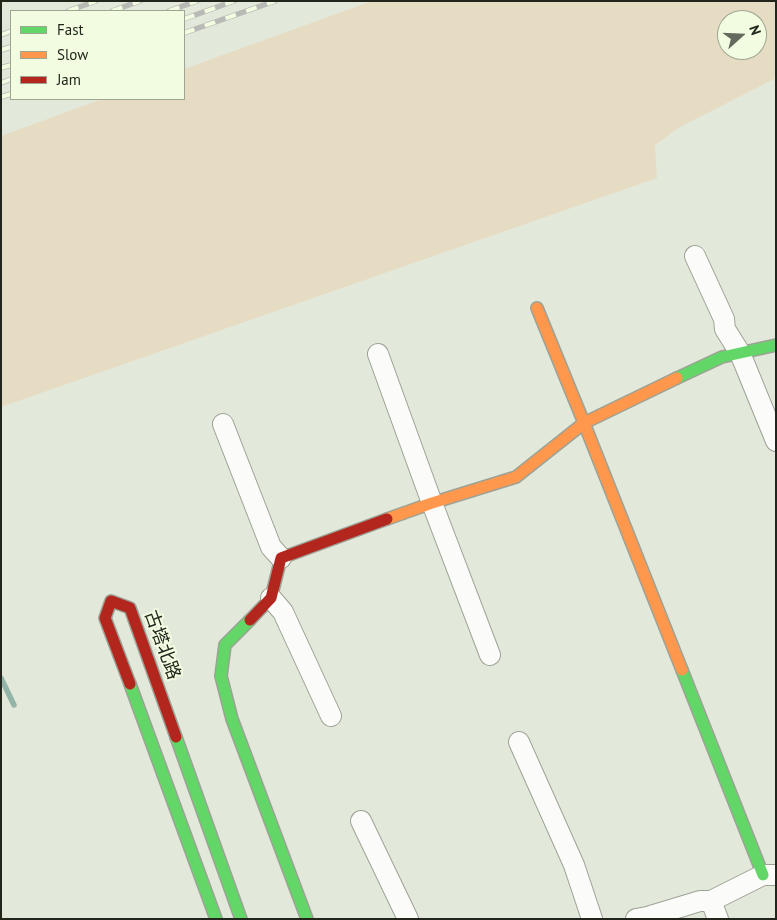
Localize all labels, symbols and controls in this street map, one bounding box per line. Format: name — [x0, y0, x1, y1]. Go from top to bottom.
legend — [10, 10, 185, 100]
north arrow — [717, 10, 767, 60]
text: Fast — [57, 20, 84, 39]
text: N — [745, 23, 765, 38]
text: Slow — [57, 45, 88, 64]
text: Jam — [57, 70, 81, 89]
street label: 古塔北路 — [140, 607, 184, 683]

